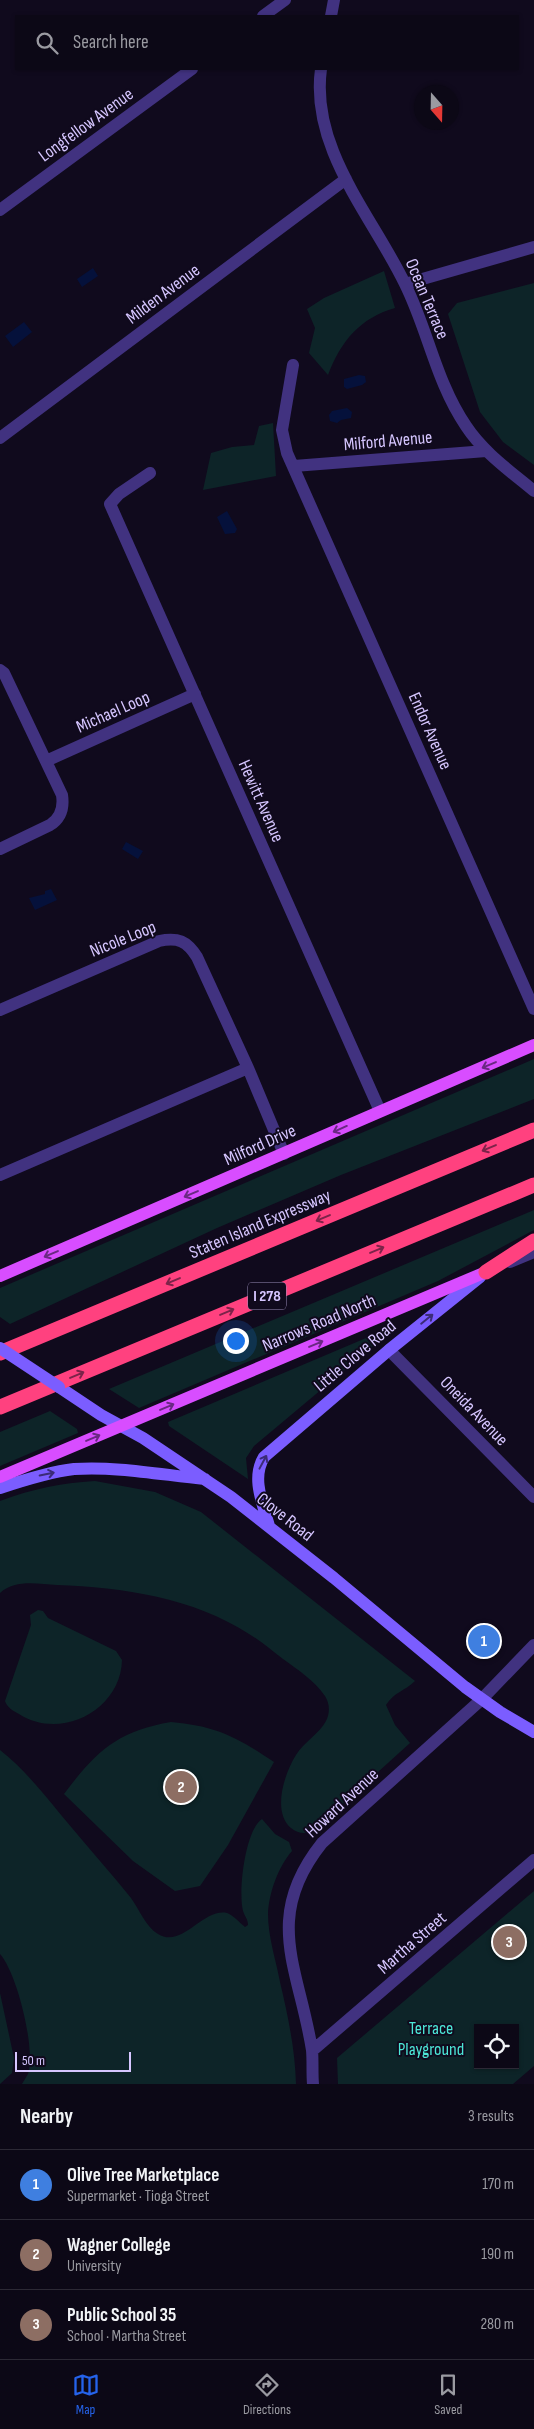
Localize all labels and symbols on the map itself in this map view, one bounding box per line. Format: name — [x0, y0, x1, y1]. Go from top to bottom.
street label: Longfellow Avenue — [35, 84, 137, 166]
north arrow — [414, 85, 459, 130]
street label: Ocean Terrace — [401, 256, 453, 342]
street label: Milden Avenue — [122, 260, 204, 328]
street label: Milford Avenue — [343, 427, 433, 455]
street label: Michael Loop — [73, 687, 153, 737]
street label: Endor Avenue — [404, 689, 456, 773]
street label: Hewitt Avenue — [234, 757, 288, 845]
street label: Nicole Loop — [87, 916, 159, 962]
one-way arrow — [482, 1060, 497, 1070]
street label: Milford Drive — [221, 1120, 299, 1170]
one-way arrow — [333, 1125, 348, 1135]
one-way arrow — [482, 1144, 497, 1154]
street label: Staten Island Expressway — [186, 1185, 334, 1263]
one-way arrow — [184, 1190, 199, 1199]
one-way arrow — [316, 1214, 331, 1223]
one-way arrow — [369, 1245, 384, 1254]
one-way arrow — [44, 1250, 59, 1260]
one-way arrow — [166, 1276, 181, 1286]
road number: I 278 — [248, 1282, 286, 1310]
street label: Narrows Road North — [259, 1290, 379, 1356]
one-way arrow — [219, 1307, 234, 1317]
one-way arrow — [420, 1313, 433, 1324]
street label: Little Clove Road — [310, 1316, 400, 1396]
your location — [223, 1328, 249, 1354]
one-way arrow — [308, 1338, 323, 1348]
one-way arrow — [69, 1370, 84, 1379]
street label: Oneida Avenue — [436, 1372, 512, 1450]
one-way arrow — [159, 1402, 174, 1412]
one-way arrow — [85, 1432, 100, 1442]
one-way arrow — [258, 1455, 268, 1470]
one-way arrow — [38, 1469, 54, 1478]
street label: Clove Road — [252, 1488, 318, 1546]
pin: 1 — [468, 1622, 500, 1660]
street label: Howard Avenue — [301, 1764, 383, 1842]
pin: 2 — [165, 1768, 197, 1806]
street label: Martha Street — [373, 1907, 451, 1978]
pin: 3 — [493, 1923, 525, 1961]
park label: Terrace Playground — [398, 2018, 464, 2060]
scale bar — [15, 2049, 131, 2072]

